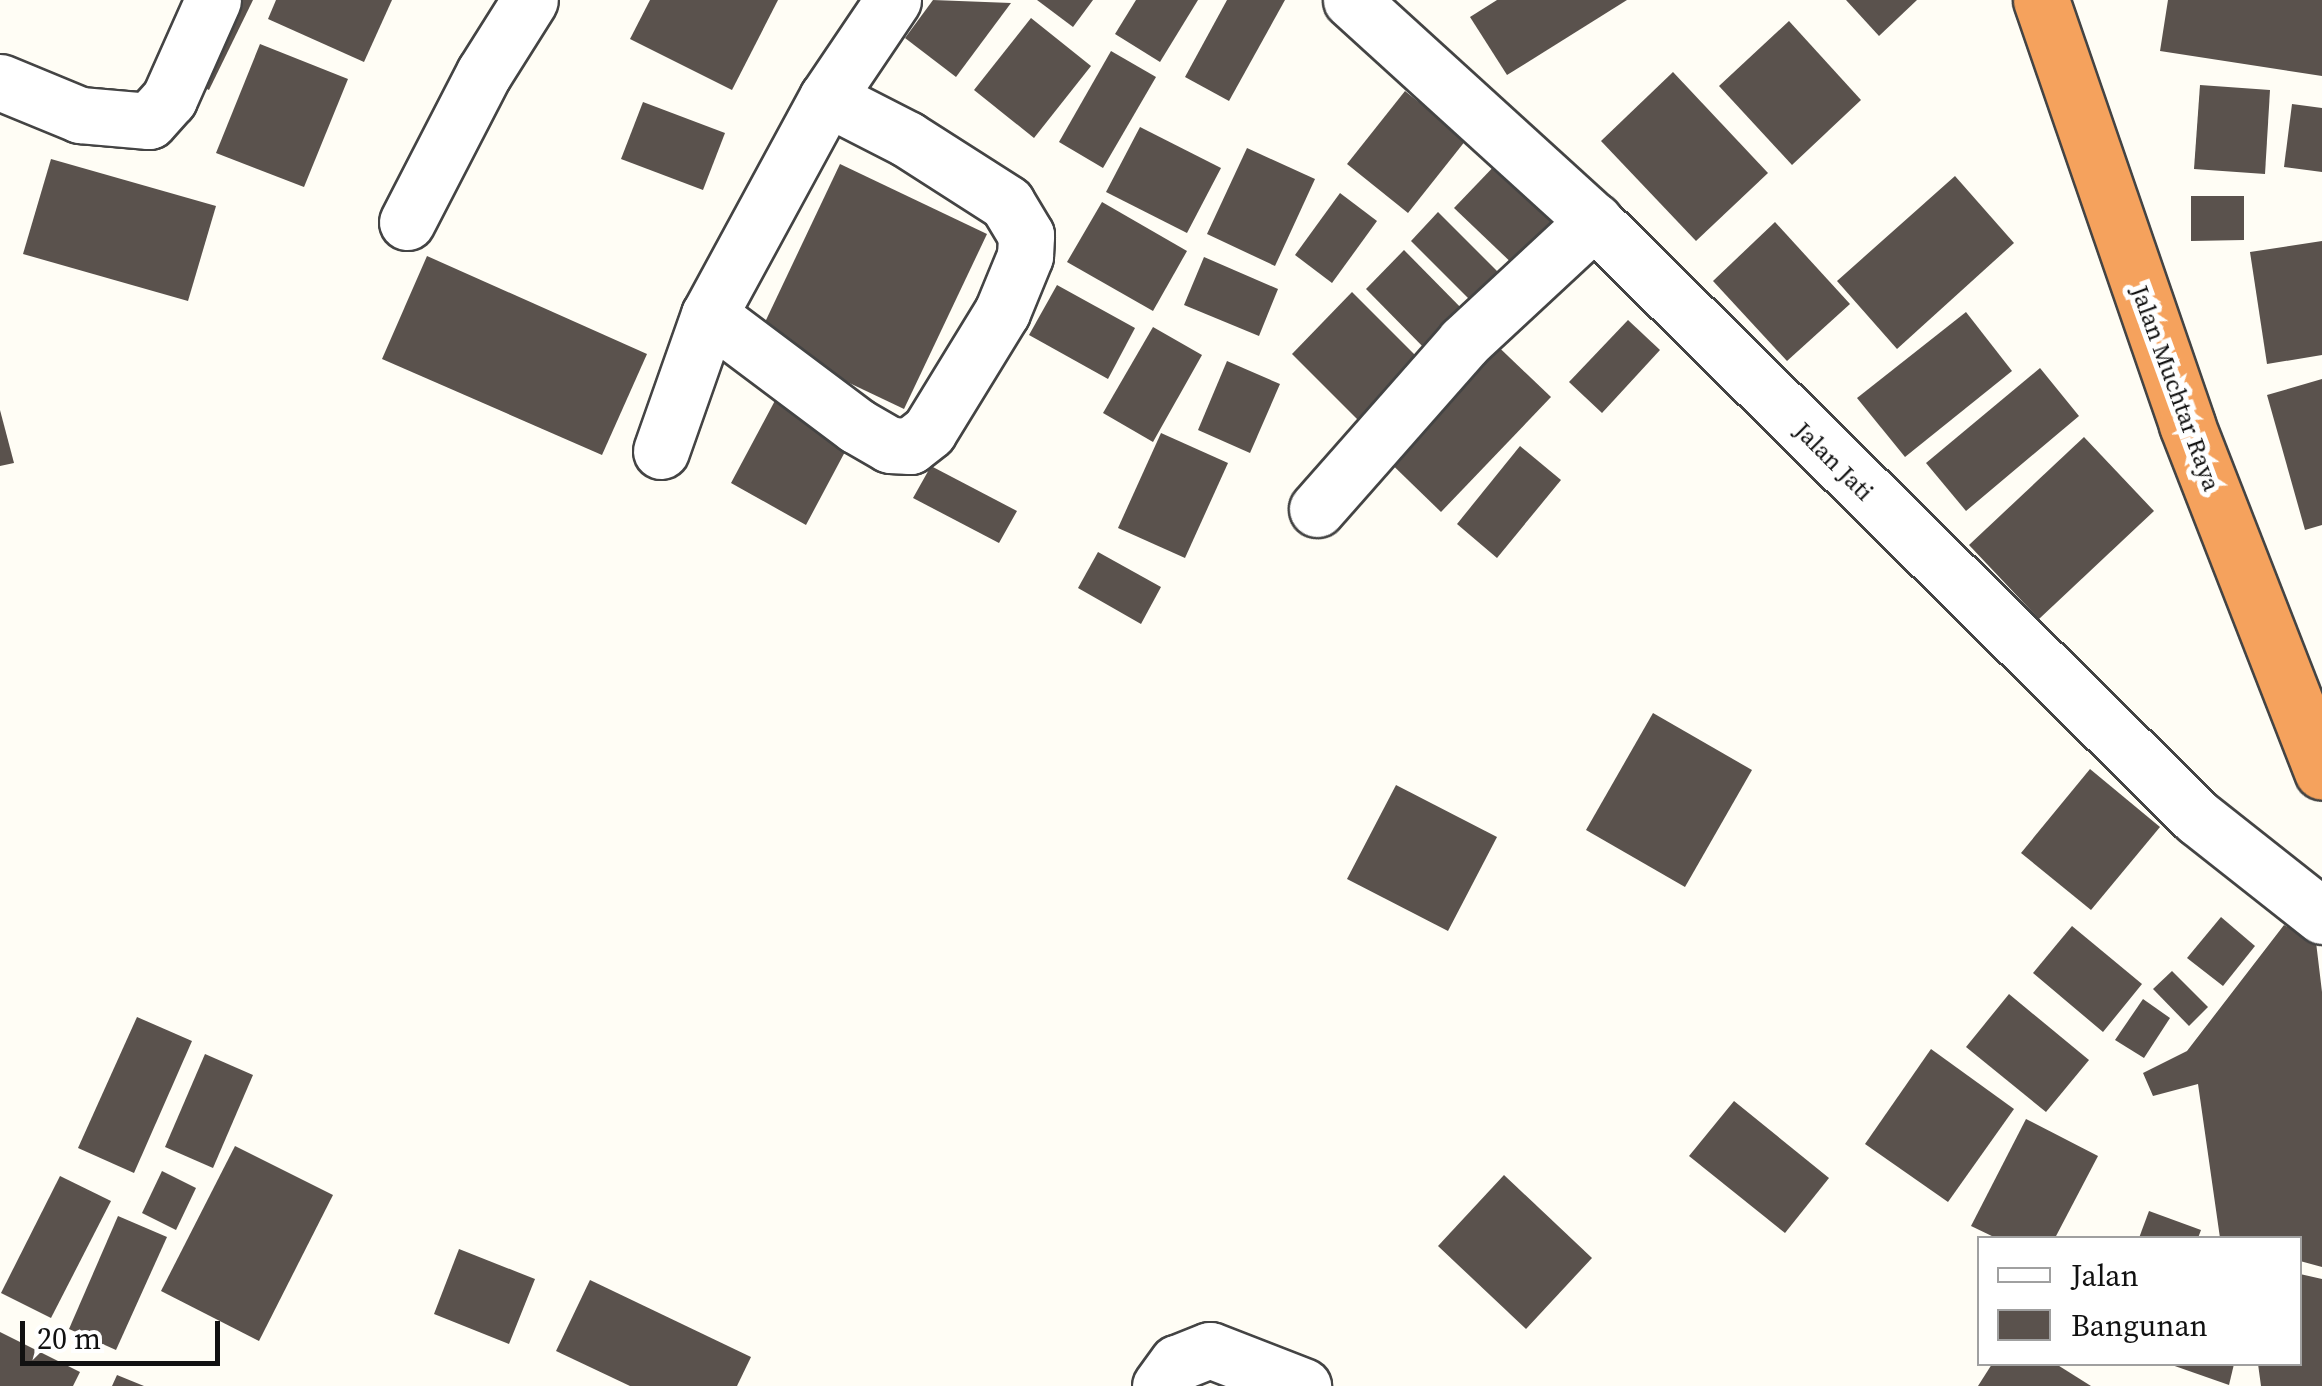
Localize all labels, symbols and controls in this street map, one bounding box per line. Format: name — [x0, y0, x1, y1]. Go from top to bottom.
street label: Jalan Muchtar Raya — [2125, 281, 2227, 495]
street label: Jalan Jati — [1788, 415, 1880, 507]
legend — [1977, 1236, 2302, 1366]
text: Jalan — [2071, 1255, 2139, 1296]
scale bar — [25, 1301, 225, 1363]
text: Bangunan — [2071, 1305, 2208, 1346]
text: 20 m — [37, 1318, 101, 1359]

